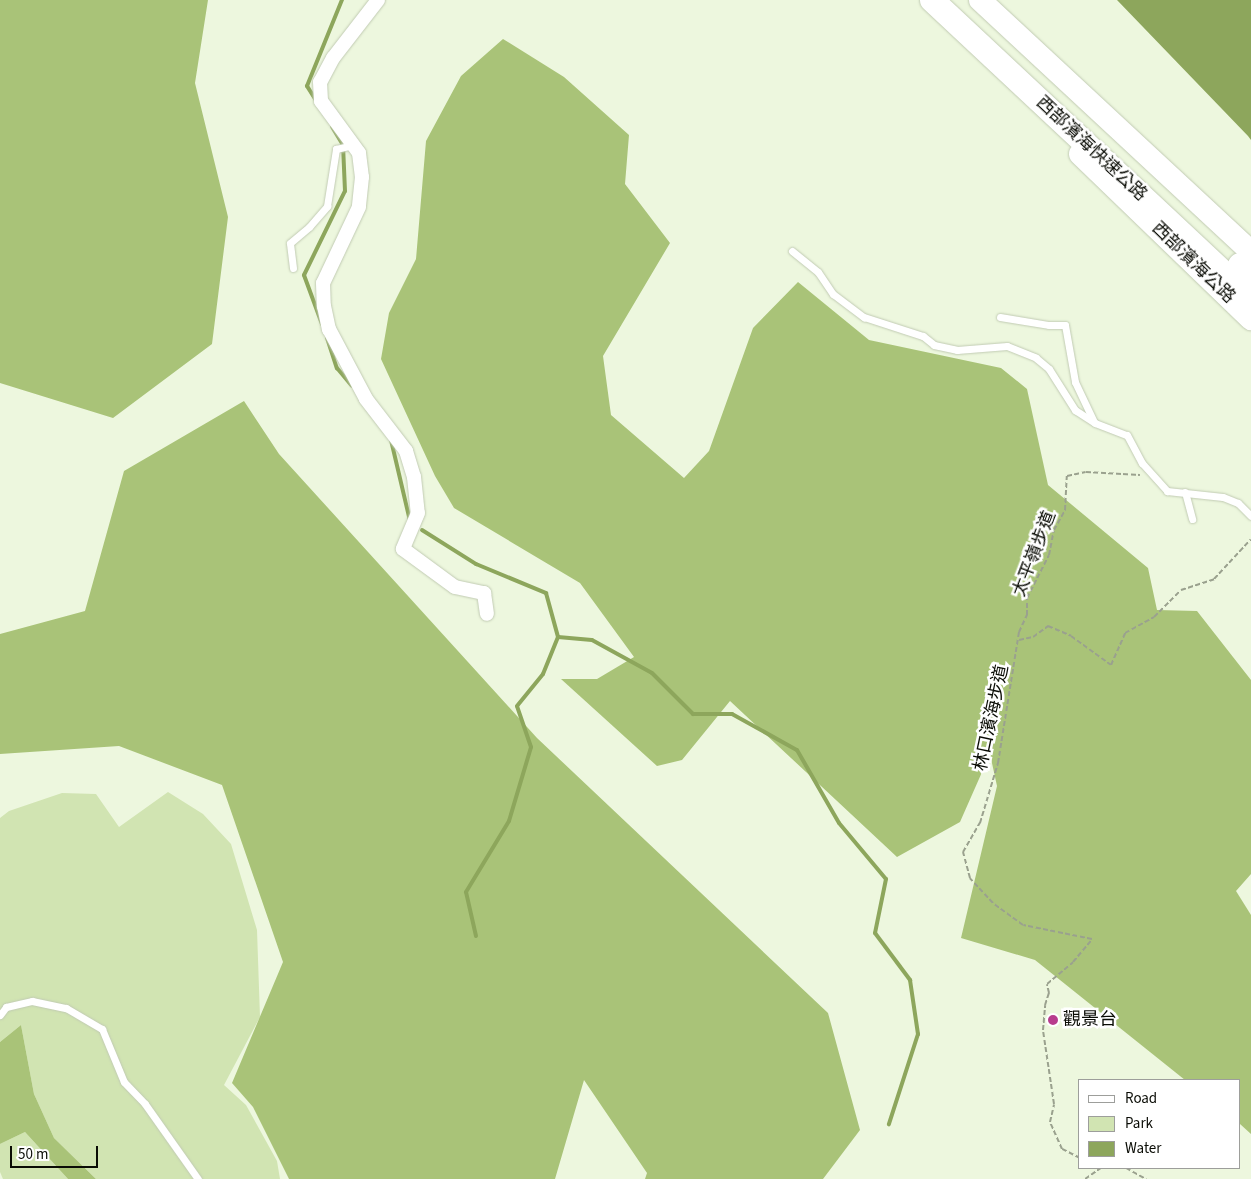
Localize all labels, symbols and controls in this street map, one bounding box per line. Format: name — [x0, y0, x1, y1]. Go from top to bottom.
street label: 西部濱海快速公路 — [1031, 92, 1151, 206]
street label: 西部濱海公路 — [1147, 218, 1239, 308]
street label: 太平嶺步道 — [1009, 508, 1061, 600]
street label: 林口濱海步道 — [970, 663, 1014, 773]
place label: 觀景台 — [1063, 1009, 1117, 1031]
marker: 觀景台 — [1047, 1014, 1059, 1026]
legend — [1078, 1079, 1241, 1169]
text: Road — [1125, 1088, 1157, 1109]
text: Park — [1125, 1113, 1153, 1134]
scale bar — [12, 1136, 100, 1168]
text: Water — [1125, 1138, 1161, 1159]
text: 50 m — [18, 1144, 48, 1165]

